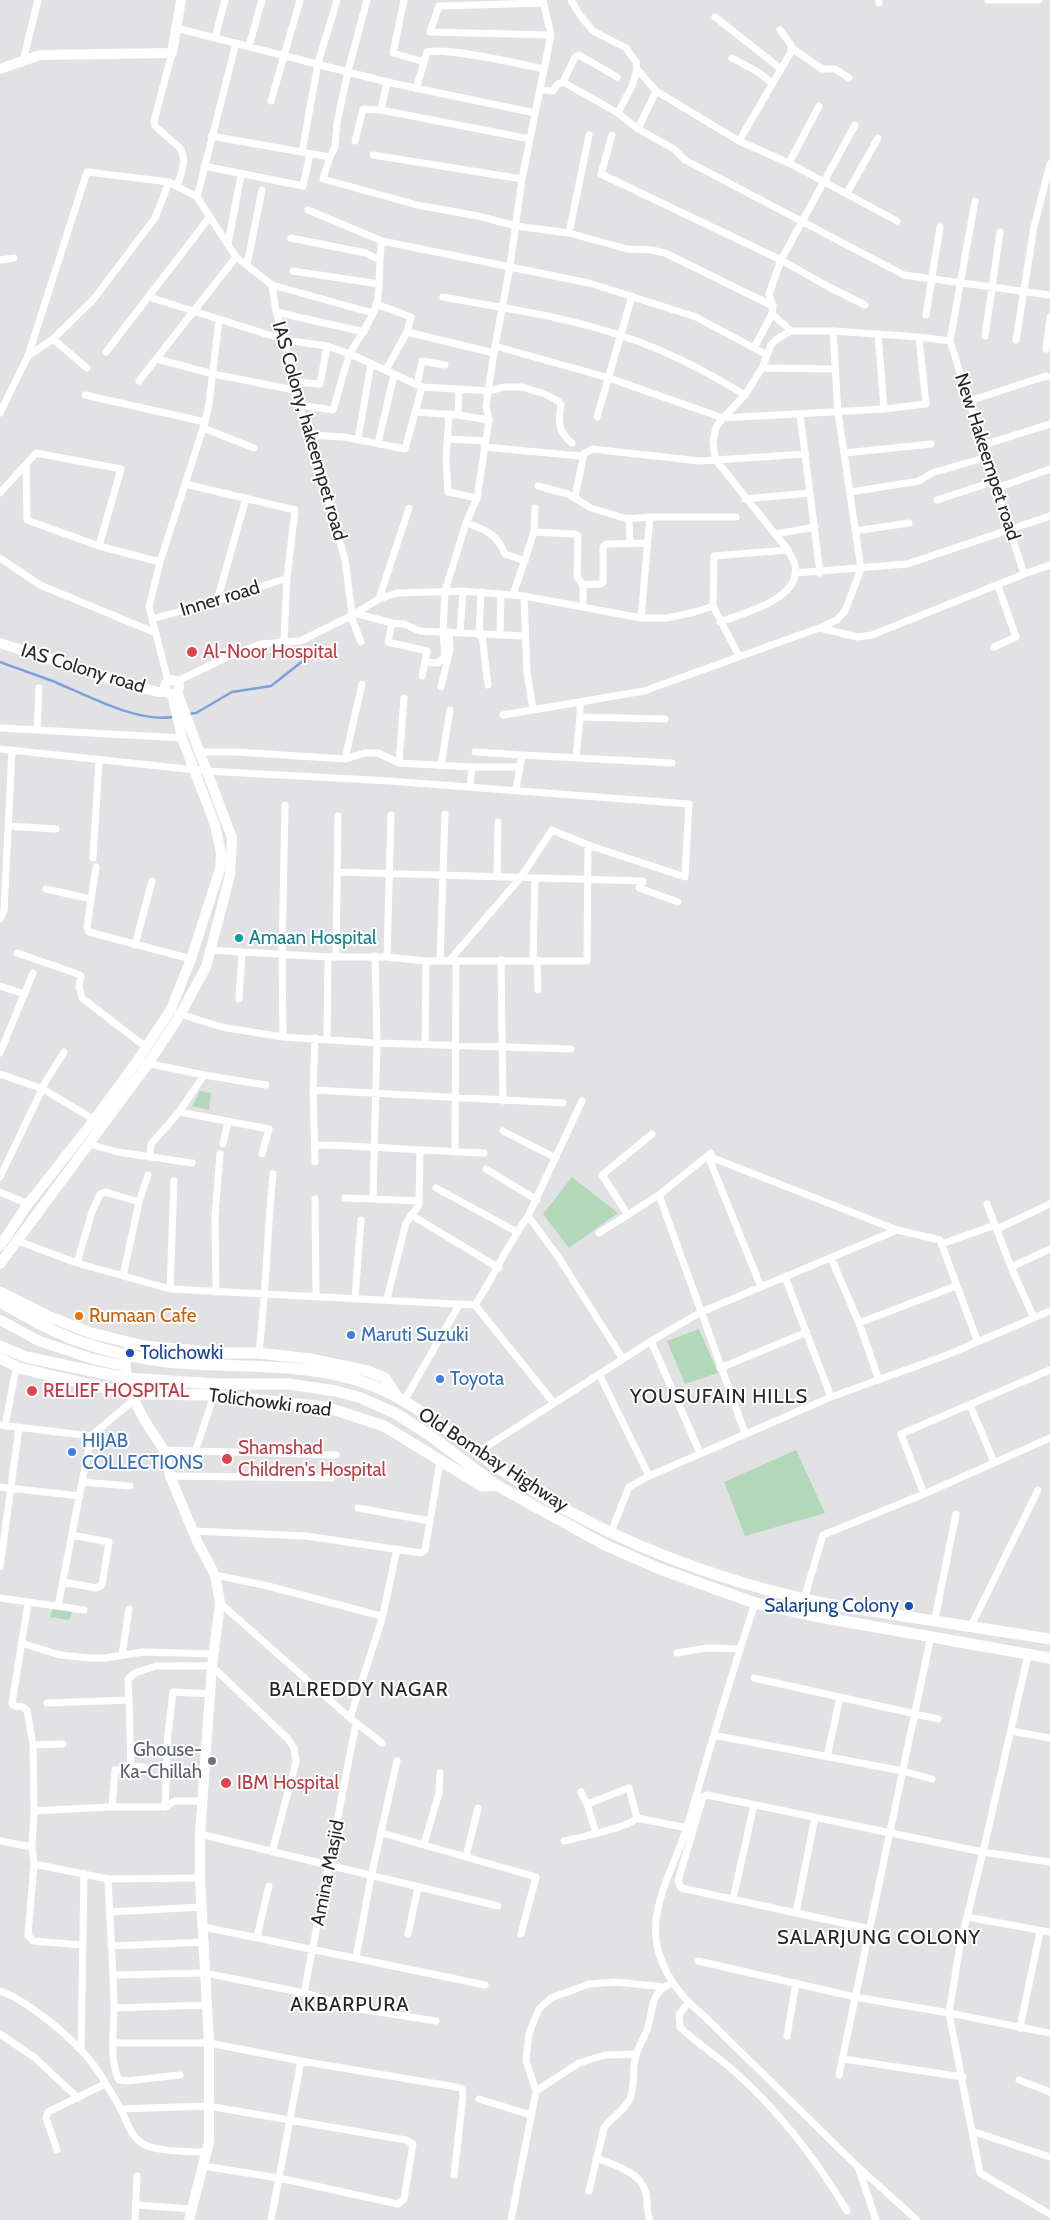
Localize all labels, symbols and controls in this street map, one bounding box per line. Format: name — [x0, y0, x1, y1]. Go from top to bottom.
street label: IAS Colony, hakeempet road — [267, 319, 351, 543]
street label: New Hakeempet road — [949, 371, 1025, 543]
street label: Inner road — [178, 576, 262, 622]
street label: IAS Colony road — [18, 639, 148, 699]
place label: Al-Noor Hospital — [203, 641, 337, 663]
marker: Al-Noor Hospital — [185, 645, 199, 659]
place label: Amaan Hospital — [249, 927, 377, 949]
marker: Amaan Hospital — [233, 932, 245, 944]
place label: Rumaan Cafe — [89, 1305, 197, 1327]
marker: Rumaan Cafe — [73, 1310, 85, 1322]
place label: Maruti Suzuki — [361, 1324, 468, 1346]
marker: Maruti Suzuki — [345, 1329, 357, 1341]
place label: Tolichowki — [140, 1342, 223, 1364]
marker: Tolichowki — [124, 1347, 136, 1359]
place label: Toyota — [450, 1368, 504, 1390]
marker: Toyota — [434, 1373, 446, 1385]
place label: RELIEF HOSPITAL — [43, 1380, 189, 1402]
marker: RELIEF HOSPITAL — [25, 1384, 39, 1398]
street label: Tolichowki road — [207, 1384, 333, 1422]
district label: YOUSUFAIN HILLS — [628, 1385, 810, 1409]
street label: Old Bombay Highway — [414, 1403, 572, 1517]
place label: HIJAB COLLECTIONS — [82, 1430, 203, 1474]
place label: Shamshad Children's Hospital — [238, 1437, 386, 1481]
marker: HIJAB COLLECTIONS — [66, 1446, 78, 1458]
marker: Shamshad Children's Hospital — [220, 1452, 234, 1466]
place label: Salarjung Colony — [764, 1595, 899, 1617]
marker: Salarjung Colony — [903, 1600, 915, 1612]
district label: BALREDDY NAGAR — [267, 1678, 451, 1702]
place label: Ghouse- Ka-Chillah — [120, 1739, 202, 1783]
marker: Ghouse- Ka-Chillah — [206, 1755, 218, 1767]
place label: IBM Hospital — [237, 1772, 339, 1794]
marker: IBM Hospital — [219, 1776, 233, 1790]
street label: Amina Masjid — [307, 1818, 349, 1928]
district label: SALARJUNG COLONY — [775, 1926, 983, 1950]
district label: AKBARPURA — [289, 1993, 411, 2017]

